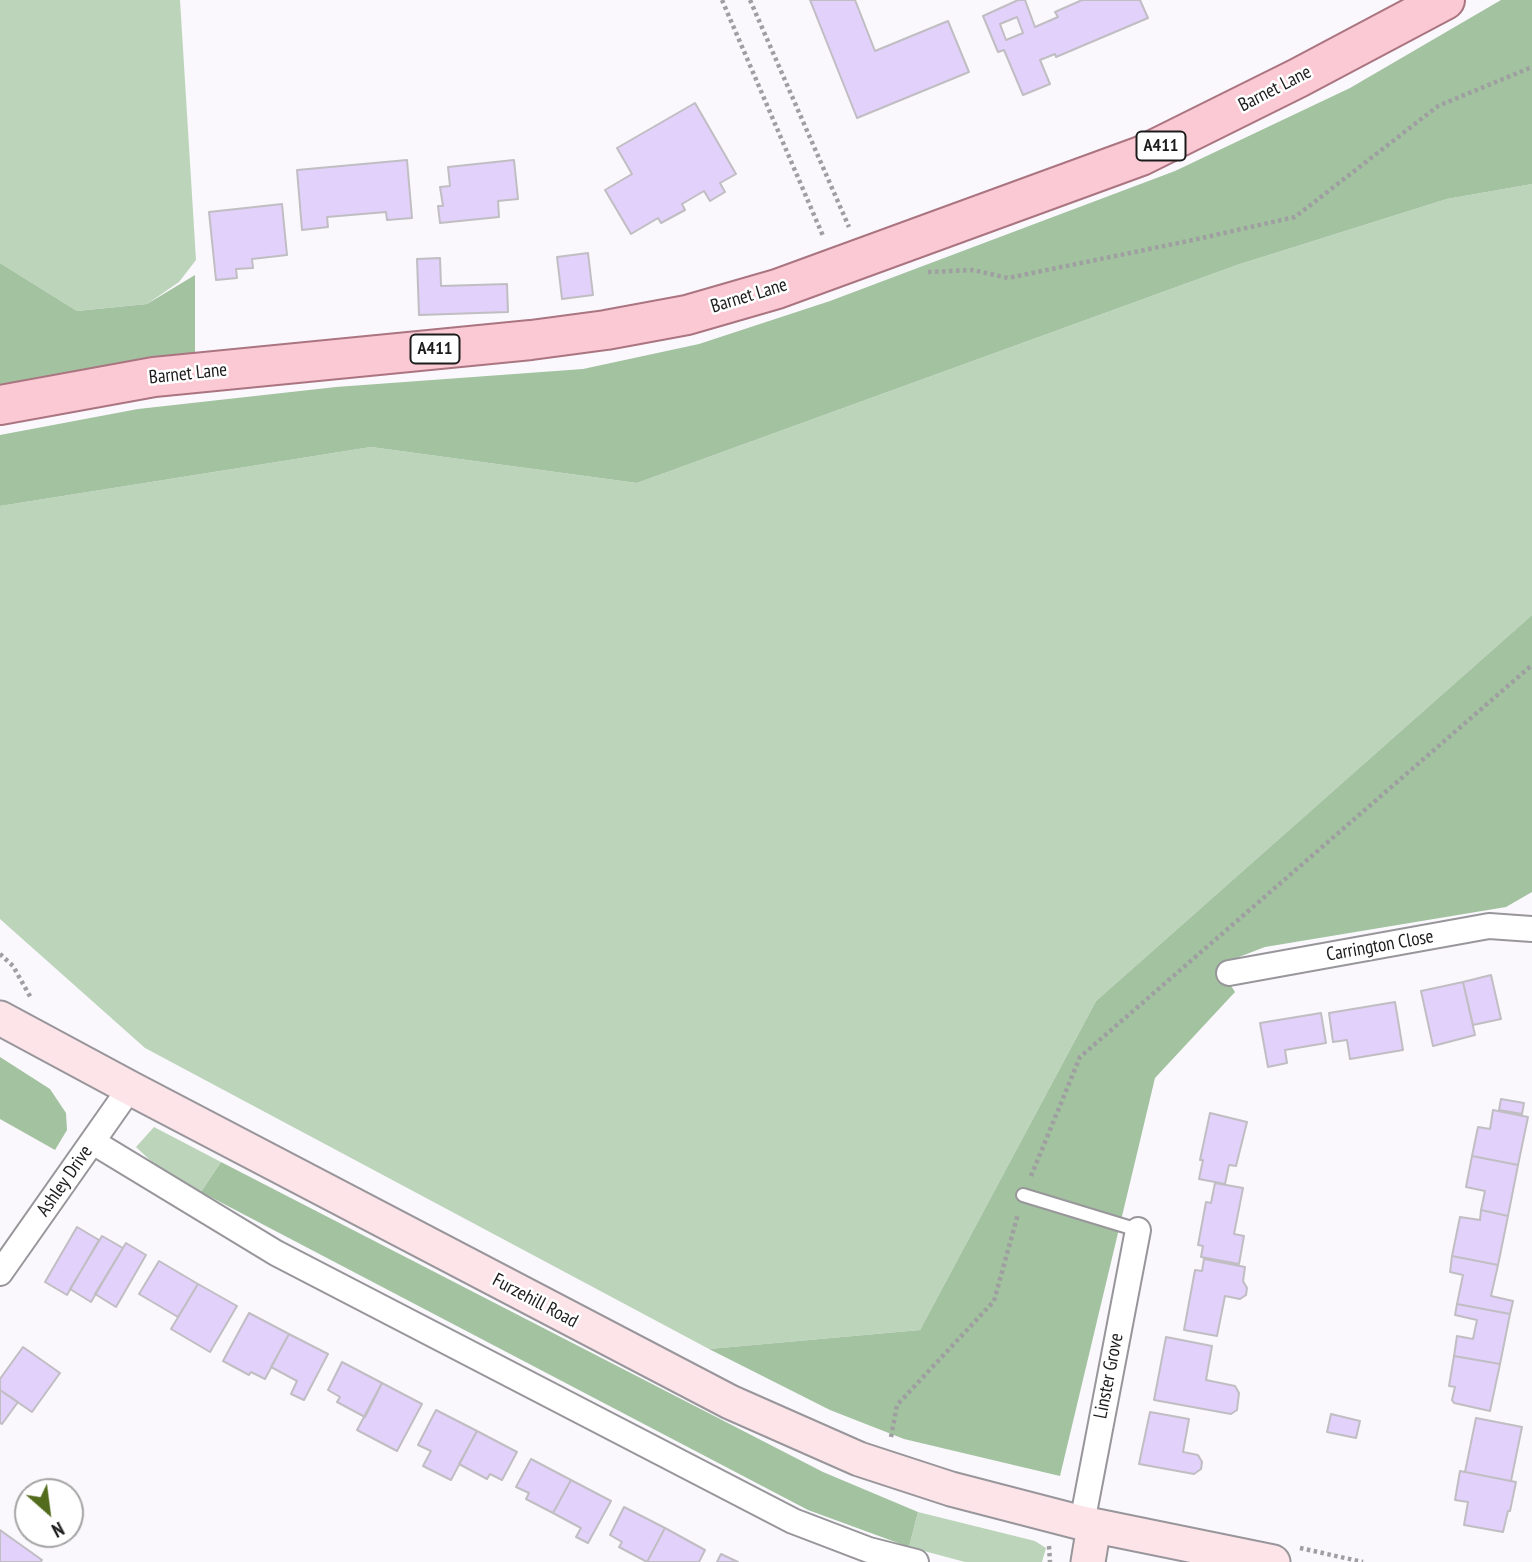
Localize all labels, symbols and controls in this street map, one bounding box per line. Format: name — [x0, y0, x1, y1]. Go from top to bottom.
street label: Barnet Lane — [1235, 61, 1315, 117]
road number: A411 — [1136, 132, 1186, 160]
street label: Barnet Lane — [708, 274, 790, 318]
road number: A411 — [410, 334, 460, 363]
street label: Barnet Lane — [148, 359, 228, 389]
street label: Carrington Close — [1325, 925, 1435, 967]
street label: Ashley Drive — [32, 1141, 98, 1221]
street label: Furzehill Road — [488, 1269, 582, 1333]
street label: Linster Grove — [1090, 1331, 1128, 1421]
north arrow — [14, 1478, 84, 1548]
text: N — [48, 1517, 68, 1543]

